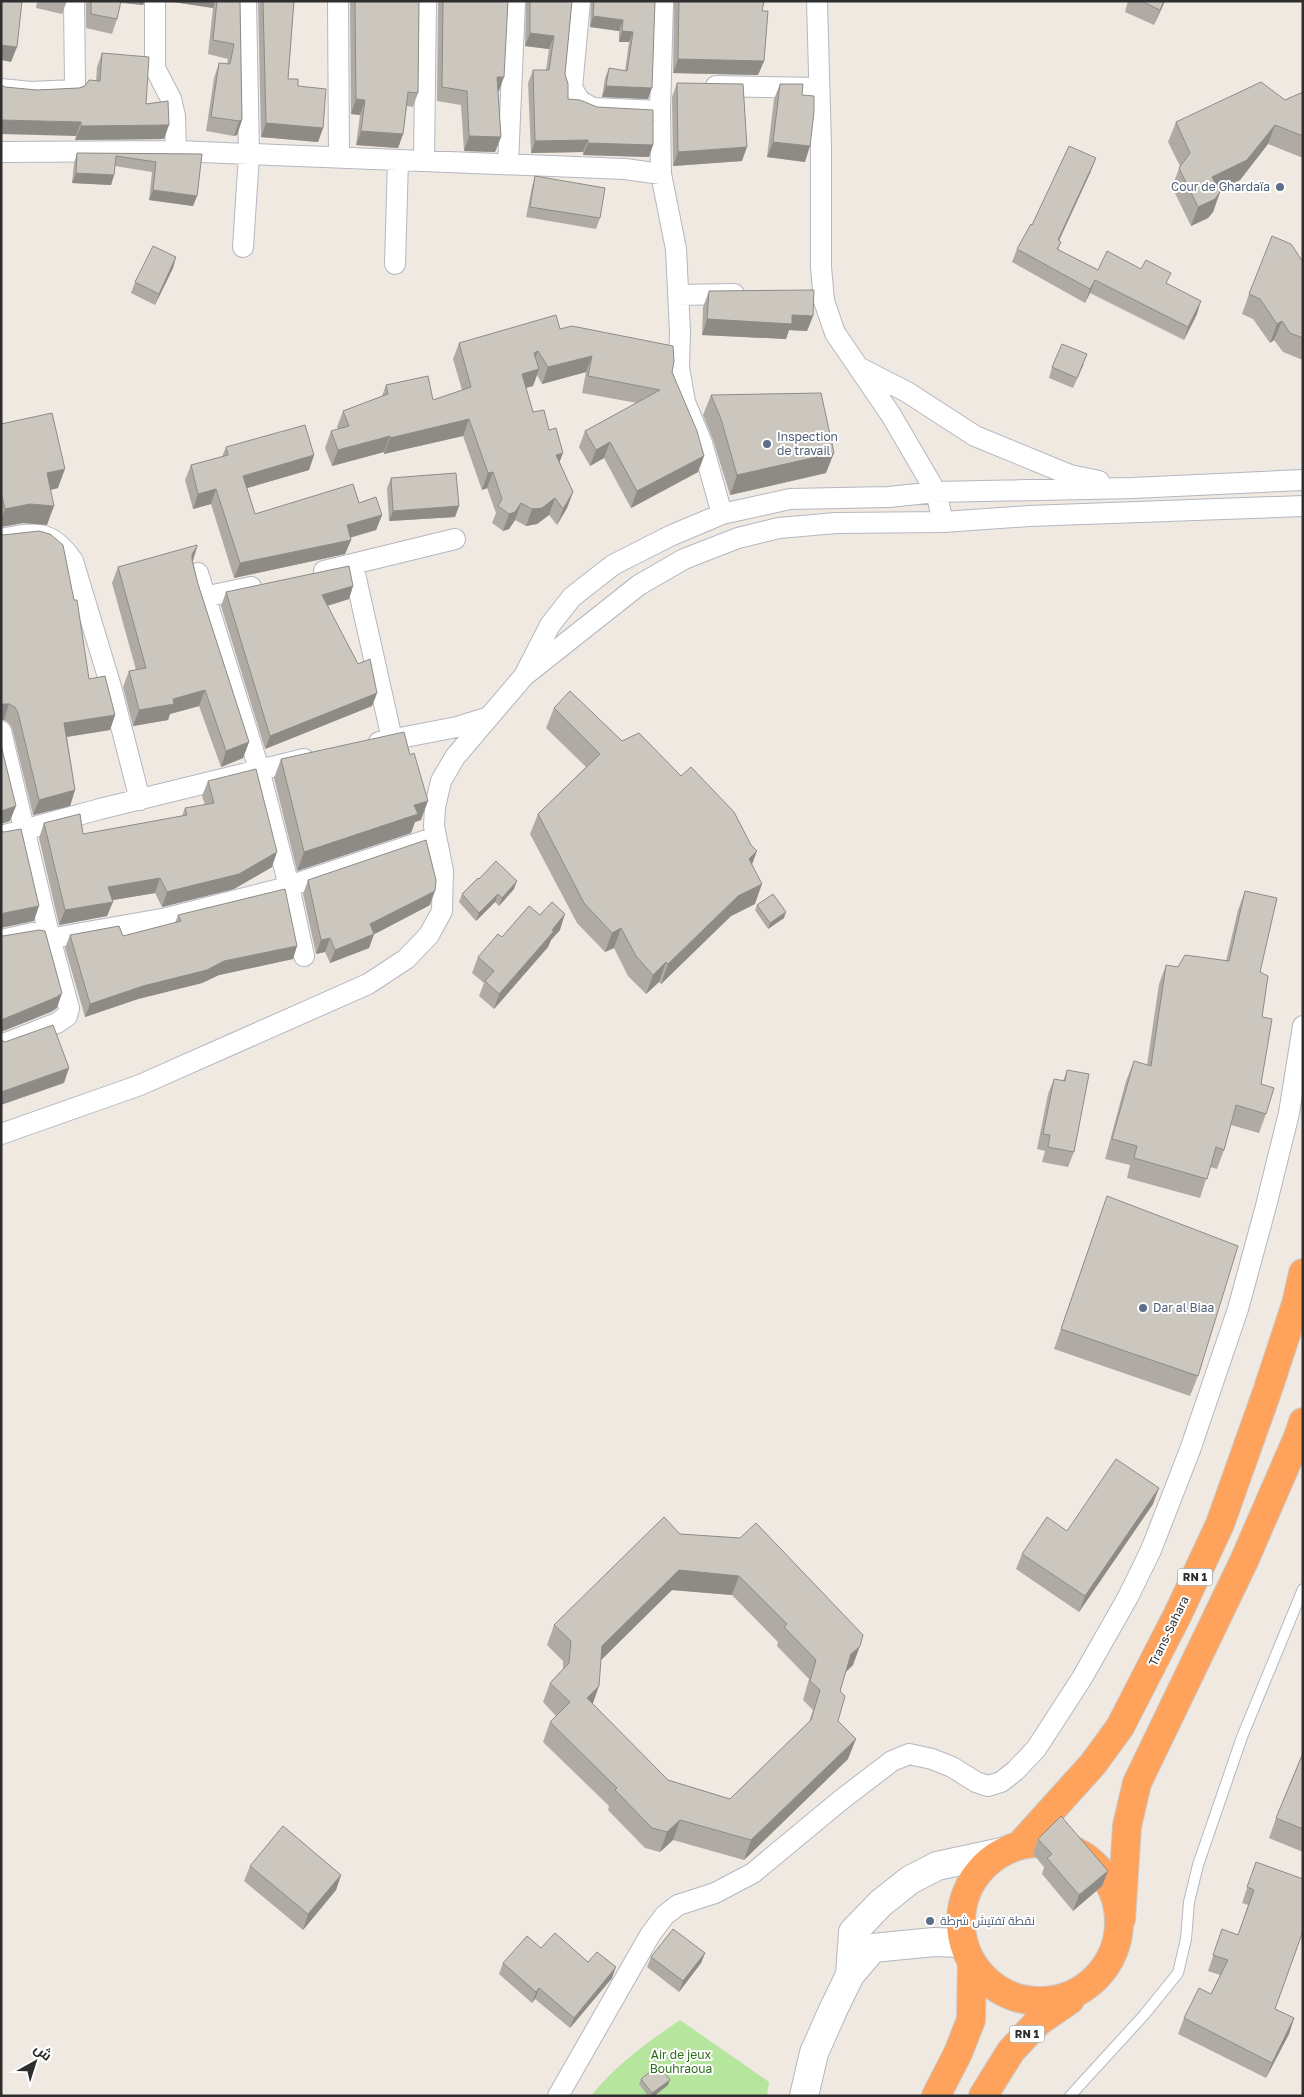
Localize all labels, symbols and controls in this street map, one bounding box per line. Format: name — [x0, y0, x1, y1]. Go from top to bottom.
place label: Cour de Ghardaïa — [1171, 179, 1270, 194]
marker: Cour de Ghardaïa — [1274, 181, 1286, 193]
place label: Inspection de travail — [777, 429, 838, 458]
marker: Inspection de travail — [761, 438, 773, 450]
place label: Dar al Biaa — [1153, 1300, 1214, 1315]
marker: Dar al Biaa — [1137, 1302, 1149, 1314]
road number: RN 1 — [1178, 1568, 1212, 1585]
street label: Trans-Sahara — [1145, 1593, 1192, 1668]
place label: نقطة تفتيش شرطة — [940, 1913, 1035, 1928]
marker: نقطة تفتيش شرطة — [924, 1915, 936, 1927]
road number: RN 1 — [1010, 2026, 1044, 2042]
north arrow — [10, 2037, 60, 2087]
text: ش — [31, 2039, 56, 2065]
park label: Air de jeux Bouhraoua — [650, 2047, 712, 2076]

